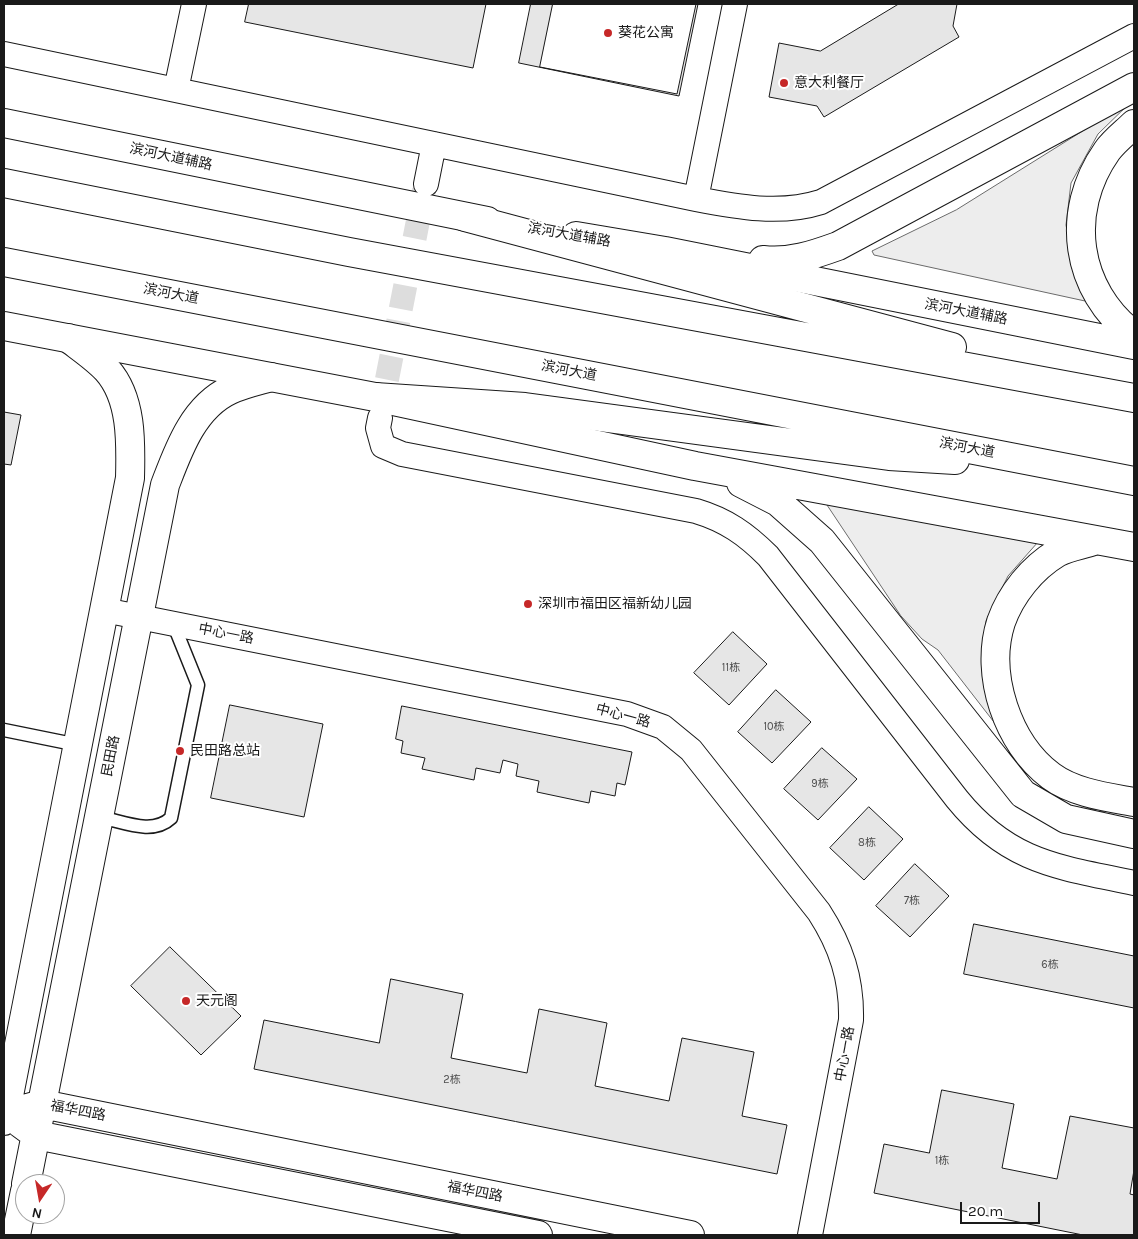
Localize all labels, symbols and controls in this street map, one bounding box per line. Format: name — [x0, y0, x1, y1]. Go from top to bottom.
place label: 葵花公寓 — [618, 25, 674, 41]
marker: 葵花公寓 — [602, 27, 614, 39]
place label: 意大利餐厅 — [794, 75, 864, 91]
marker: 意大利餐厅 — [778, 77, 790, 89]
street label: 滨河大道辅路 — [128, 140, 214, 174]
street label: 滨河大道辅路 — [526, 219, 612, 251]
street label: 滨河大道 — [142, 280, 200, 308]
street label: 滨河大道辅路 — [923, 296, 1009, 328]
street label: 滨河大道 — [540, 357, 598, 385]
street label: 滨河大道 — [938, 434, 996, 462]
place label: 深圳市福田区福新幼儿园 — [538, 596, 692, 612]
marker: 深圳市福田区福新幼儿园 — [522, 598, 534, 610]
street label: 中心一路 — [197, 620, 255, 648]
house number: 11栋 — [722, 661, 740, 675]
street label: 中心一路 — [594, 701, 652, 731]
house number: 10栋 — [763, 720, 785, 734]
street label: 民田路 — [99, 734, 123, 778]
place label: 民田路总站 — [190, 743, 260, 759]
marker: 民田路总站 — [174, 745, 186, 757]
house number: 9栋 — [811, 777, 829, 791]
house number: 8栋 — [858, 836, 876, 850]
house number: 7栋 — [904, 894, 920, 908]
house number: 6栋 — [1041, 958, 1059, 972]
place label: 天元阁 — [196, 993, 238, 1009]
marker: 天元阁 — [180, 995, 192, 1007]
street label: 中心一路 — [832, 1025, 858, 1083]
house number: 2栋 — [443, 1073, 461, 1087]
street label: 福华四路 — [49, 1097, 107, 1125]
house number: 1栋 — [935, 1154, 949, 1168]
north arrow — [15, 1174, 65, 1224]
street label: 福华四路 — [446, 1178, 504, 1206]
scale bar — [963, 1192, 1043, 1224]
text: 20 m — [968, 1202, 1003, 1220]
text: N — [30, 1204, 44, 1223]

